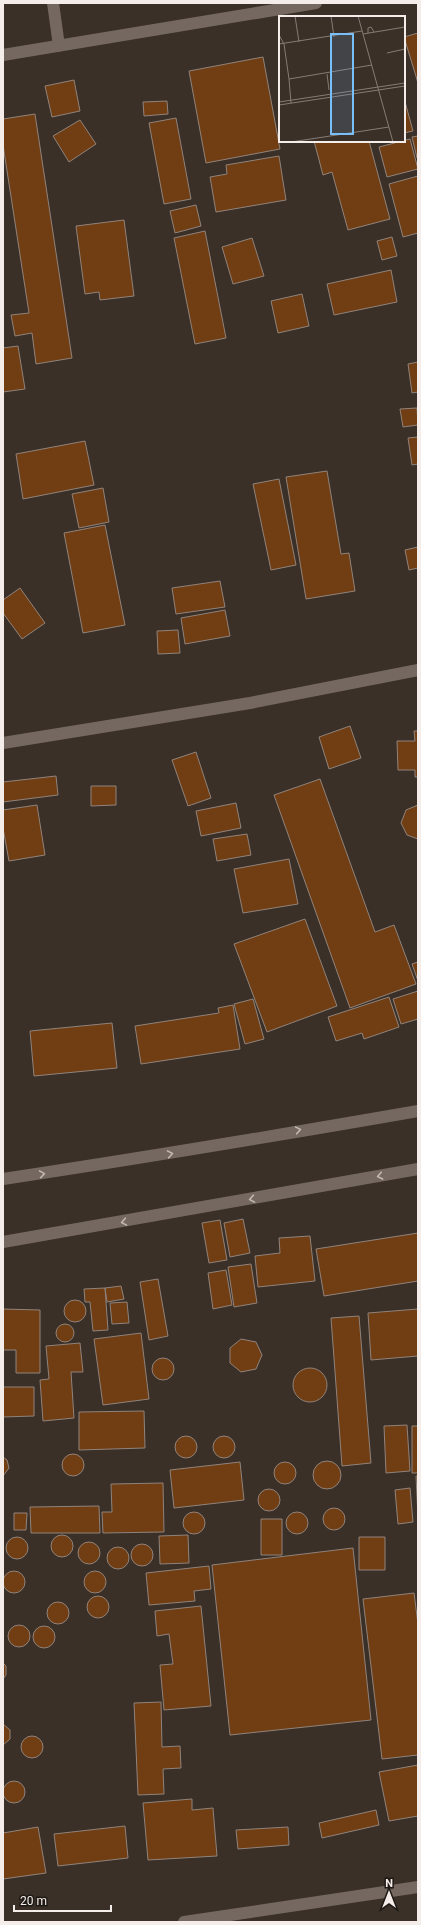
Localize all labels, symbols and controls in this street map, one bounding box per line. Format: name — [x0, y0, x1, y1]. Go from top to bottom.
inset map — [279, 16, 405, 142]
one-way arrow — [295, 1126, 301, 1135]
one-way arrow — [167, 1150, 173, 1158]
one-way arrow — [38, 1170, 45, 1178]
one-way arrow — [377, 1172, 383, 1180]
one-way arrow — [249, 1195, 255, 1203]
one-way arrow — [121, 1217, 127, 1225]
north arrow — [369, 1873, 409, 1913]
text: N — [385, 1877, 393, 1890]
scale bar — [14, 1887, 111, 1913]
text: 20 m — [20, 1894, 47, 1908]

